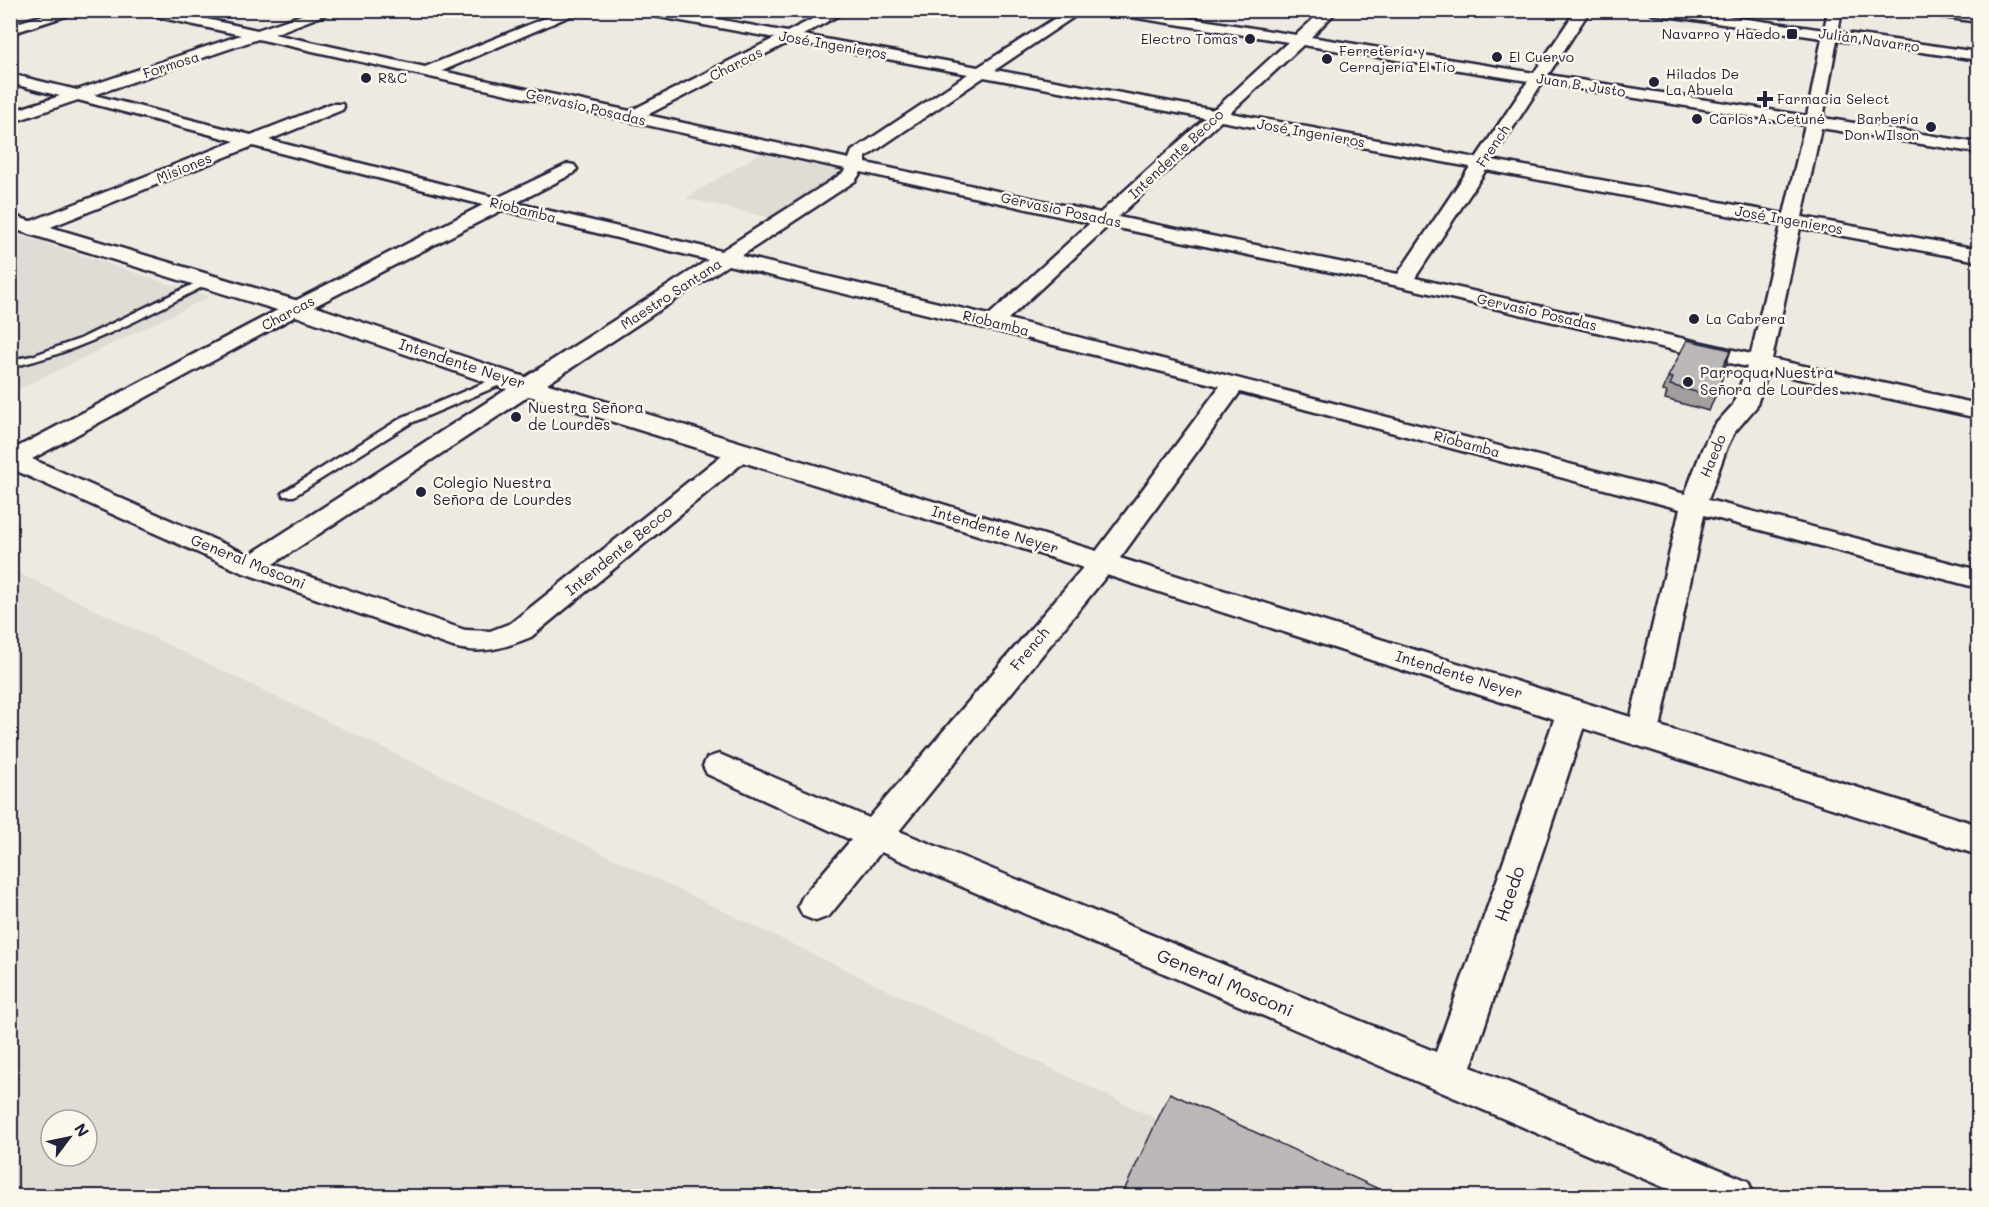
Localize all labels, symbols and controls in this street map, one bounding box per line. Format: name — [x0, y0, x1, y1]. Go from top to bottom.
street label: Julián Navarro — [1817, 23, 1921, 56]
place label: Navarro y Haedo — [1662, 24, 1780, 43]
street label: José Ingenieros — [778, 26, 889, 63]
marker: Navarro y Haedo — [1785, 27, 1799, 41]
place label: Electro Tomas — [1141, 29, 1238, 48]
marker: Electro Tomas — [1243, 32, 1257, 46]
place label: Ferretería y Cerrajería El Tío — [1339, 41, 1455, 76]
street label: Charcas — [706, 42, 766, 85]
street label: Formosa — [140, 47, 201, 83]
place label: El Cuervo — [1509, 47, 1574, 66]
marker: El Cuervo — [1490, 50, 1504, 64]
marker: Ferretería y Cerrajería El Tío — [1320, 52, 1334, 66]
place label: Hilados De La Abuela — [1666, 64, 1739, 99]
place label: R&C — [378, 68, 407, 87]
street label: Juan B. Justo — [1535, 68, 1627, 101]
marker: R&C — [359, 71, 373, 85]
marker: Hilados De La Abuela — [1647, 75, 1661, 89]
street label: Gervasio Posadas — [524, 83, 648, 130]
place label: Farmacia Select — [1777, 89, 1889, 108]
marker: Farmacia Select — [1758, 92, 1772, 106]
street label: Intendente Becco — [1124, 105, 1227, 203]
place label: Carlos A. Cetuné — [1709, 109, 1825, 128]
place label: Barbería Don WIlson — [1844, 109, 1919, 144]
marker: Carlos A. Cetuné — [1690, 112, 1704, 126]
street label: José Ingenieros — [1256, 114, 1367, 151]
marker: Barbería Don WIlson — [1924, 120, 1938, 134]
street label: French — [1471, 121, 1514, 171]
street label: Misiones — [153, 148, 214, 187]
street label: Gervasio Posadas — [999, 187, 1123, 232]
street label: Riobamba — [488, 192, 558, 227]
street label: José Ingenieros — [1734, 201, 1845, 238]
street label: Maestro Santana — [616, 254, 725, 333]
street label: Gervasio Posadas — [1475, 288, 1599, 335]
street label: Charcas — [258, 291, 318, 334]
street label: Riobamba — [961, 305, 1031, 340]
place label: La Cabrera — [1706, 309, 1786, 328]
marker: La Cabrera — [1687, 312, 1701, 326]
street label: Intendente Neyer — [397, 333, 528, 393]
place label: Parroqua Nuestra Señora de Lourdes — [1700, 362, 1839, 399]
marker: Parroqua Nuestra Señora de Lourdes — [1681, 375, 1695, 389]
place label: Nuestra Señora de Lourdes — [528, 397, 644, 434]
marker: Nuestra Señora de Lourdes — [509, 410, 523, 424]
street label: Riobamba — [1432, 426, 1502, 461]
street label: Haedo — [1695, 432, 1730, 480]
place label: Colegio Nuestra Señora de Lourdes — [433, 472, 572, 509]
marker: Colegio Nuestra Señora de Lourdes — [414, 485, 428, 499]
street label: Intendente Neyer — [929, 500, 1061, 558]
street label: Intendente Becco — [561, 501, 676, 600]
street label: General Mosconi — [188, 529, 309, 593]
street label: French — [1005, 622, 1053, 674]
street label: Intendente Neyer — [1393, 645, 1525, 703]
street label: Haedo — [1488, 862, 1530, 925]
street label: General Mosconi — [1153, 942, 1298, 1022]
north arrow — [39, 1108, 99, 1168]
text: N — [70, 1119, 94, 1141]

